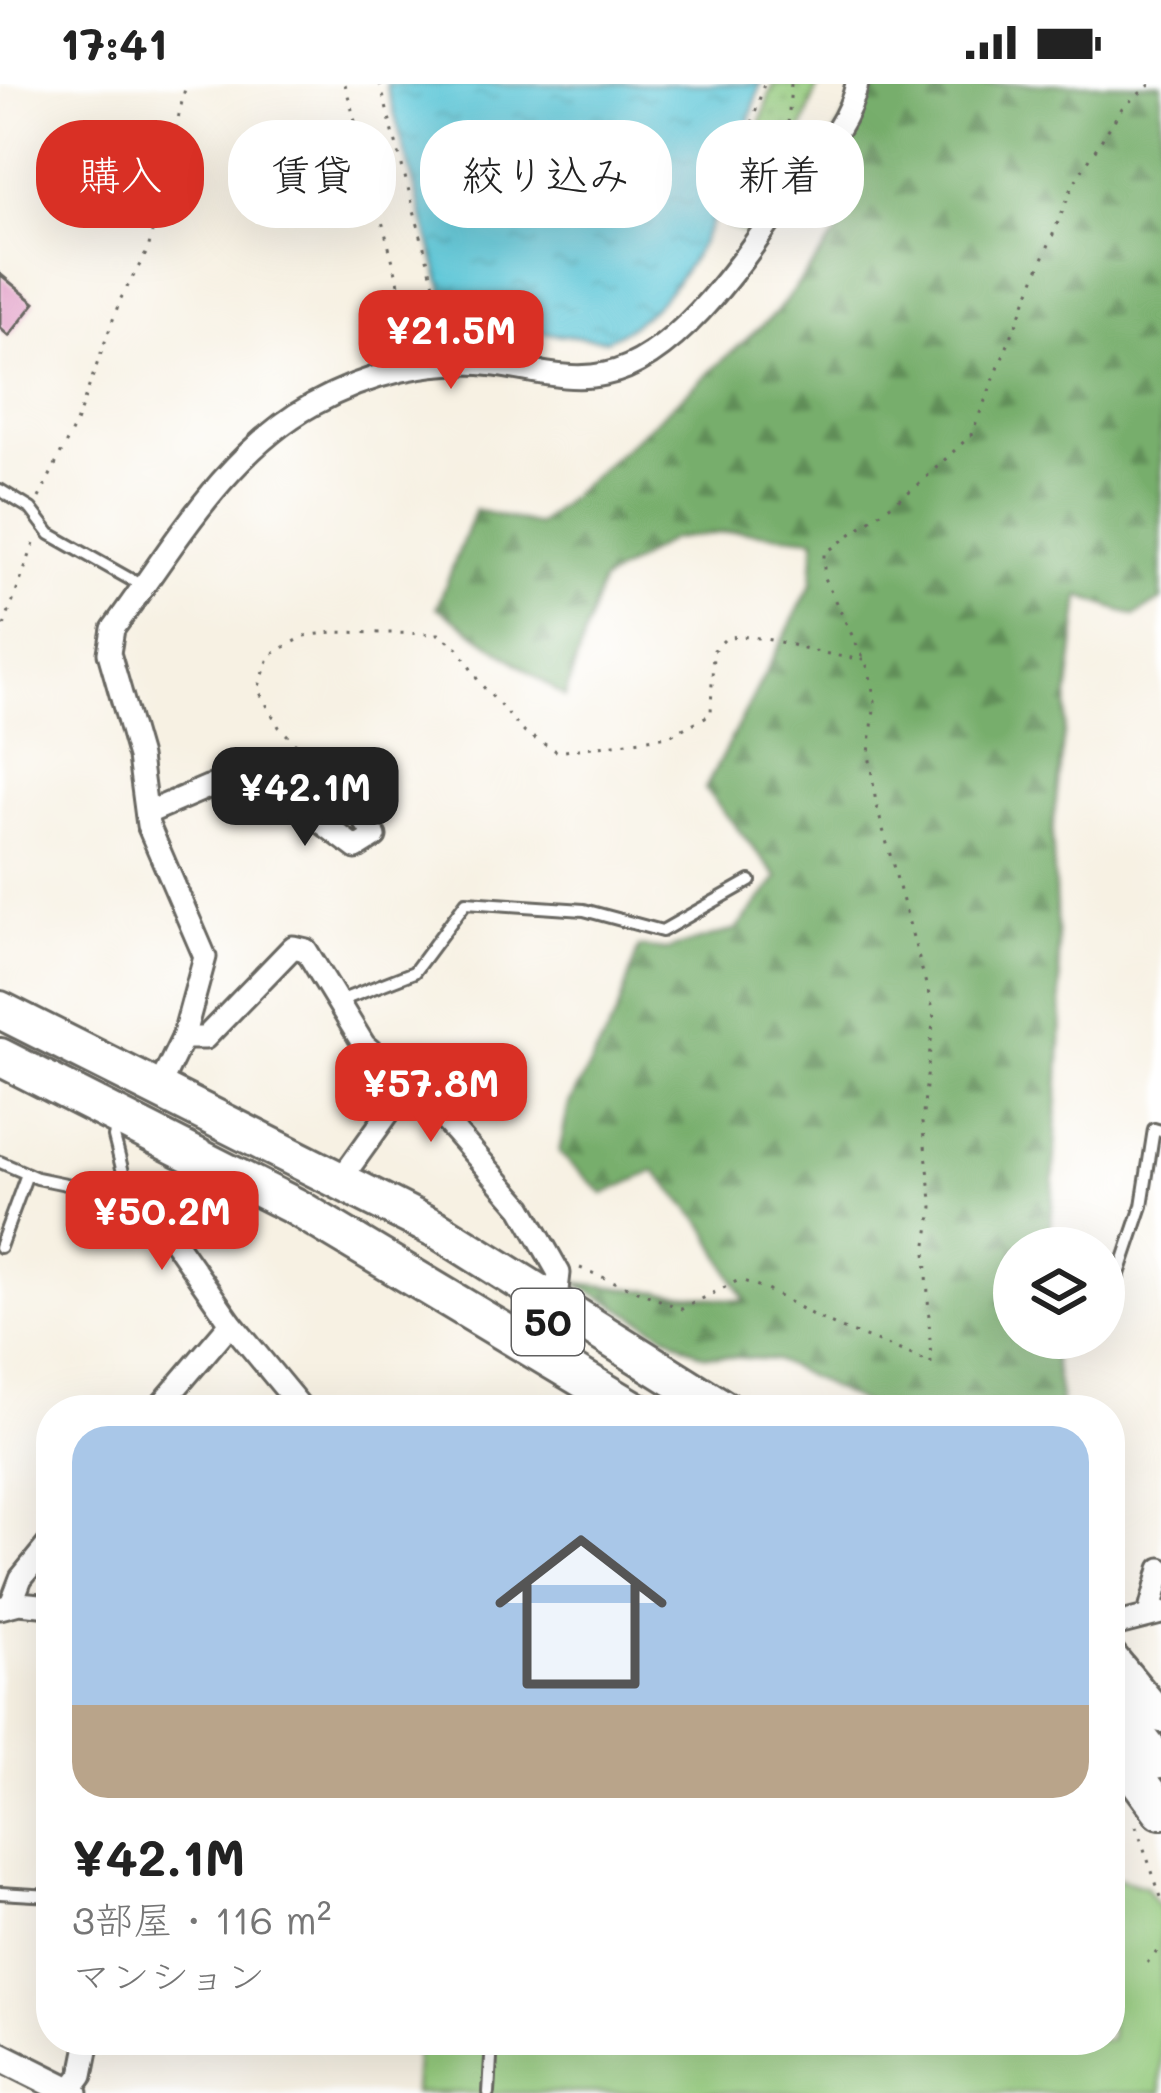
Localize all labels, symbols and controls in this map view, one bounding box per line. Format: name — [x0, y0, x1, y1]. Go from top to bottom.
text: 17:41 — [60, 13, 168, 71]
chip: 購入 — [36, 120, 204, 228]
chip: 賃貸 — [228, 120, 396, 228]
chip: 絞り込み — [420, 120, 672, 228]
chip: 新着 — [696, 120, 864, 228]
pin: ¥21.5M — [353, 290, 549, 392]
text: ¥21.5M — [386, 303, 516, 354]
pin: ¥42.1M — [207, 747, 403, 849]
text: ¥42.1M — [239, 760, 371, 811]
pin: ¥57.8M — [333, 1043, 529, 1145]
text: ¥57.8M — [362, 1056, 500, 1107]
pin: ¥50.2M — [64, 1171, 260, 1273]
text: ¥50.2M — [93, 1184, 231, 1235]
map controls — [993, 1227, 1125, 1359]
button: layers — [993, 1227, 1125, 1359]
road number: 50 — [512, 1289, 584, 1355]
icon: home — [473, 1504, 689, 1720]
text: ¥42.1M — [72, 1822, 246, 1889]
text: 3部屋 · 116 m² — [72, 1893, 332, 1944]
text: マンション — [72, 1949, 265, 2000]

